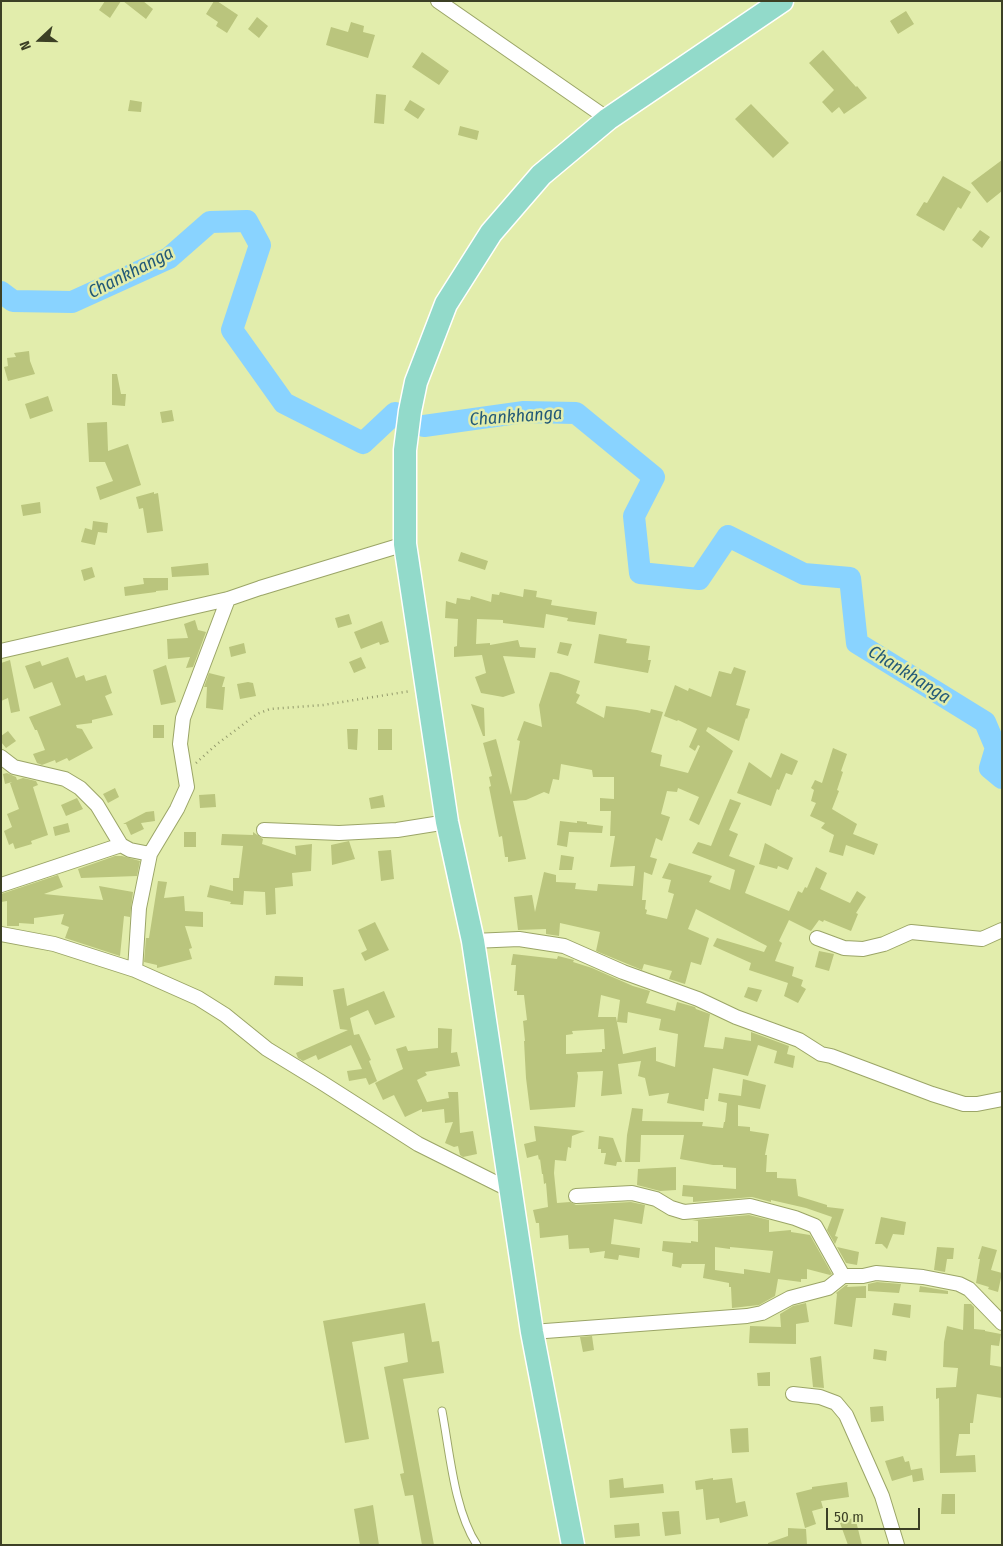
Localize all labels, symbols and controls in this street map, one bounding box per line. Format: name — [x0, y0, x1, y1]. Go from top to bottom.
north arrow — [15, 15, 65, 65]
text: N — [16, 39, 35, 53]
water label: Chankhanga — [85, 242, 177, 304]
water label: Chankhanga — [469, 403, 563, 431]
water label: Chankhanga — [864, 641, 954, 709]
scale bar — [828, 1498, 922, 1530]
text: 50 m — [834, 1508, 864, 1526]

